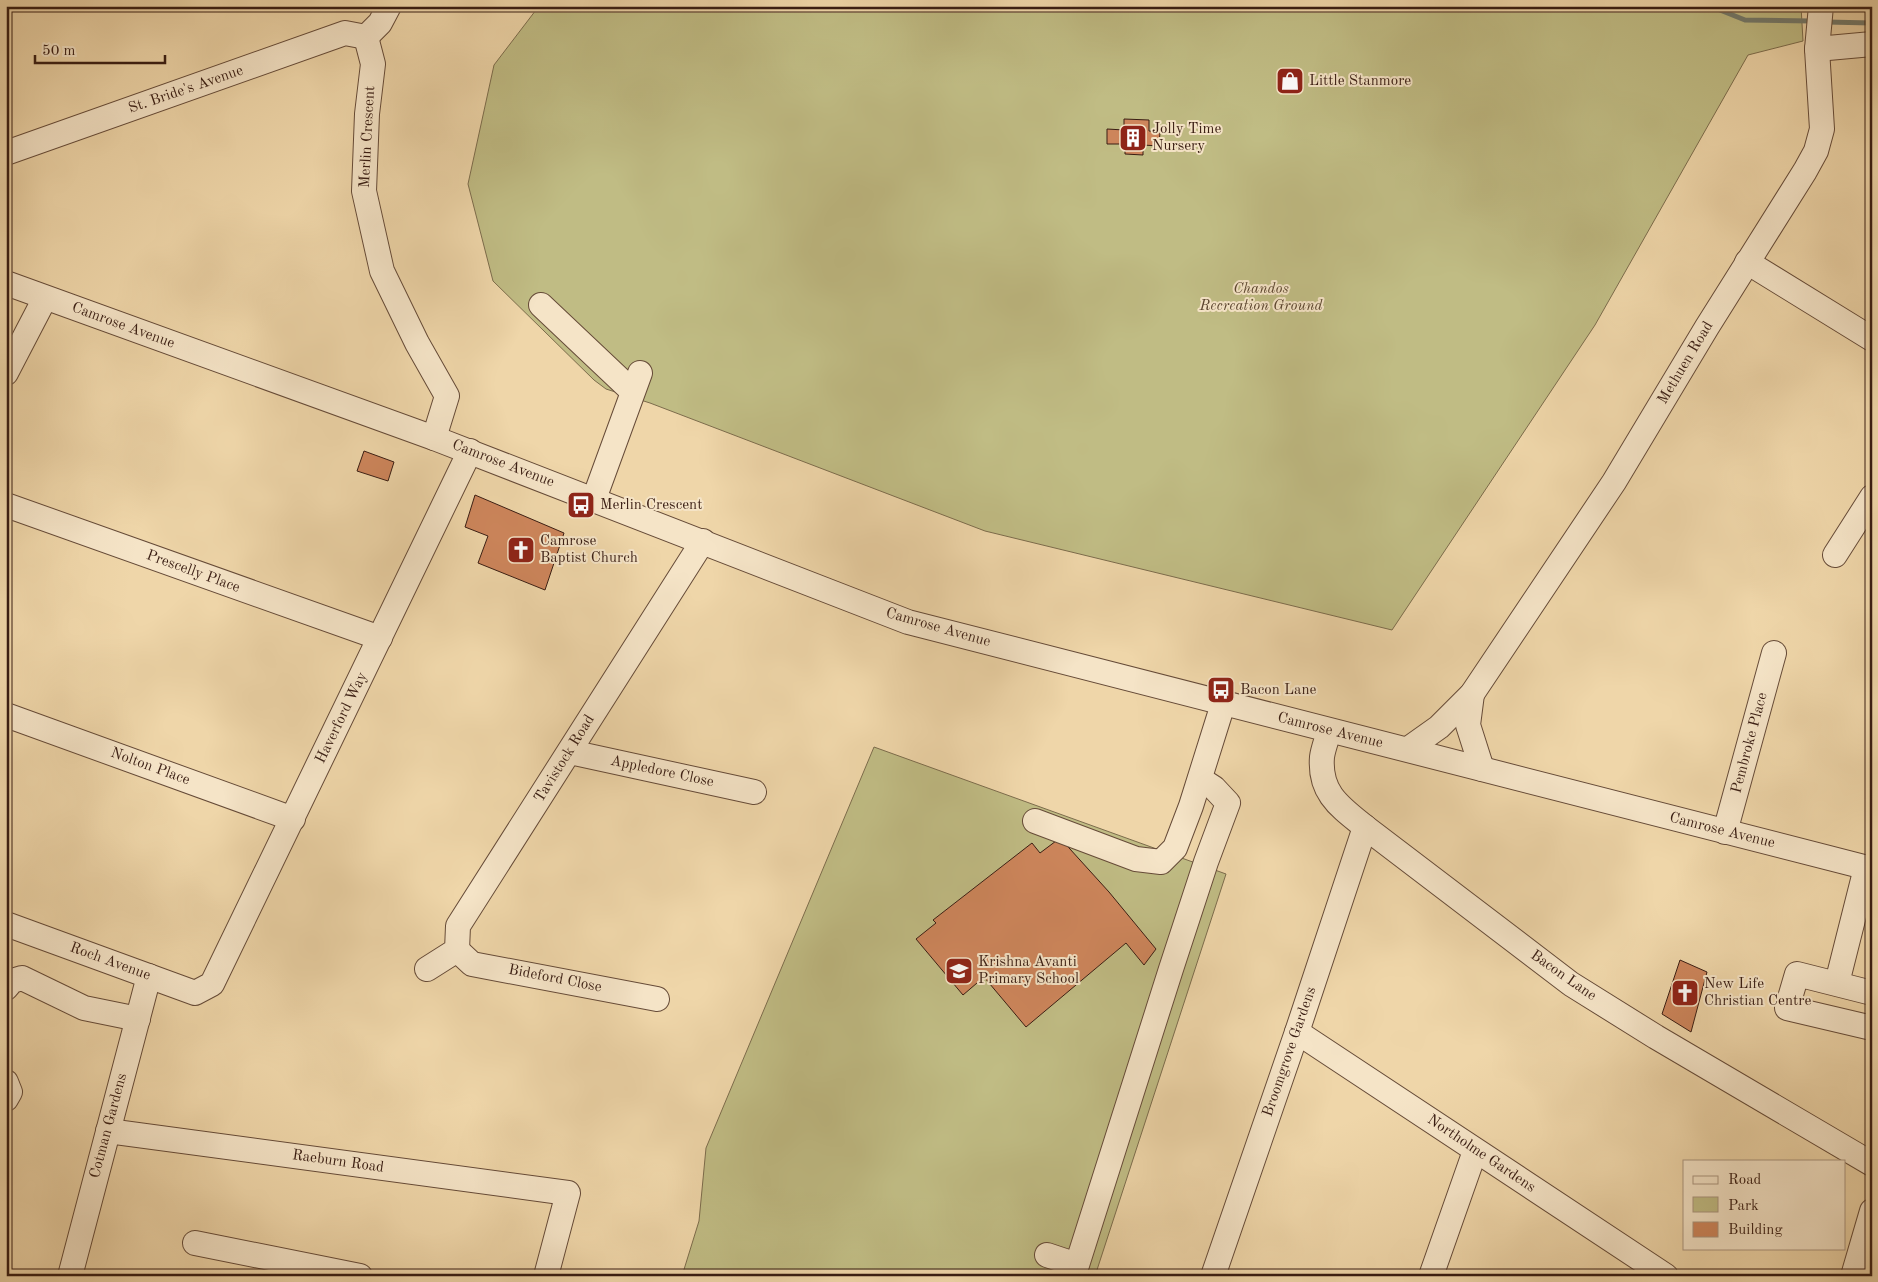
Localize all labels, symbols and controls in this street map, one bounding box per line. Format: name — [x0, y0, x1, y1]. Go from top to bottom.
scale bar — [35, 32, 165, 64]
text: 50 m — [42, 44, 76, 59]
street label: St. Bride's Avenue — [127, 63, 245, 117]
shop icon: Little Stanmore — [1275, 66, 1305, 96]
place label: Little Stanmore — [1309, 74, 1411, 89]
street label: Merlin Crescent — [358, 85, 378, 189]
place label: Jolly Time Nursery — [1152, 122, 1221, 154]
building icon: Jolly Time Nursery — [1118, 123, 1148, 153]
park label: Chandos Recreation Ground — [1198, 282, 1324, 314]
street label: Camrose Avenue — [70, 300, 176, 352]
street label: Methuen Road — [1655, 319, 1717, 407]
street label: Camrose Avenue — [450, 438, 556, 490]
bus stop icon: Merlin Crescent — [566, 490, 596, 520]
place label: Merlin Crescent — [600, 498, 702, 513]
place label: Camrose Baptist Church — [540, 534, 638, 566]
church icon: Camrose Baptist Church — [506, 535, 536, 565]
street label: Prescelly Place — [144, 548, 242, 596]
street label: Camrose Avenue — [884, 606, 992, 650]
street label: Haverford Way — [313, 670, 371, 766]
bus stop icon: Bacon Lane — [1206, 675, 1236, 705]
place label: Bacon Lane — [1240, 683, 1317, 698]
street label: Pembroke Place — [1729, 691, 1771, 795]
street label: Camrose Avenue — [1276, 711, 1384, 751]
street label: Tavistock Road — [532, 712, 598, 805]
street label: Nolton Place — [108, 746, 192, 788]
street label: Appledore Close — [609, 754, 715, 790]
street label: Camrose Avenue — [1668, 811, 1776, 851]
street label: Roch Avenue — [68, 940, 152, 984]
street label: Bacon Lane — [1527, 948, 1599, 1004]
place label: Krishna Avanti Primary School — [978, 955, 1079, 987]
school or university icon: Krishna Avanti Primary School — [944, 956, 974, 986]
street label: Bideford Close — [507, 963, 603, 995]
place label: New Life Christian Centre — [1704, 977, 1811, 1009]
church icon: New Life Christian Centre — [1670, 978, 1700, 1008]
street label: Broomgrove Gardens — [1261, 985, 1319, 1119]
street label: Cotman Gardens — [88, 1072, 130, 1180]
street label: Northolme Gardens — [1424, 1112, 1538, 1196]
street label: Raeburn Road — [291, 1148, 385, 1176]
legend — [1683, 1160, 1846, 1250]
text: Road — [1728, 1173, 1762, 1188]
text: Park — [1728, 1199, 1759, 1214]
text: Building — [1728, 1223, 1783, 1238]

